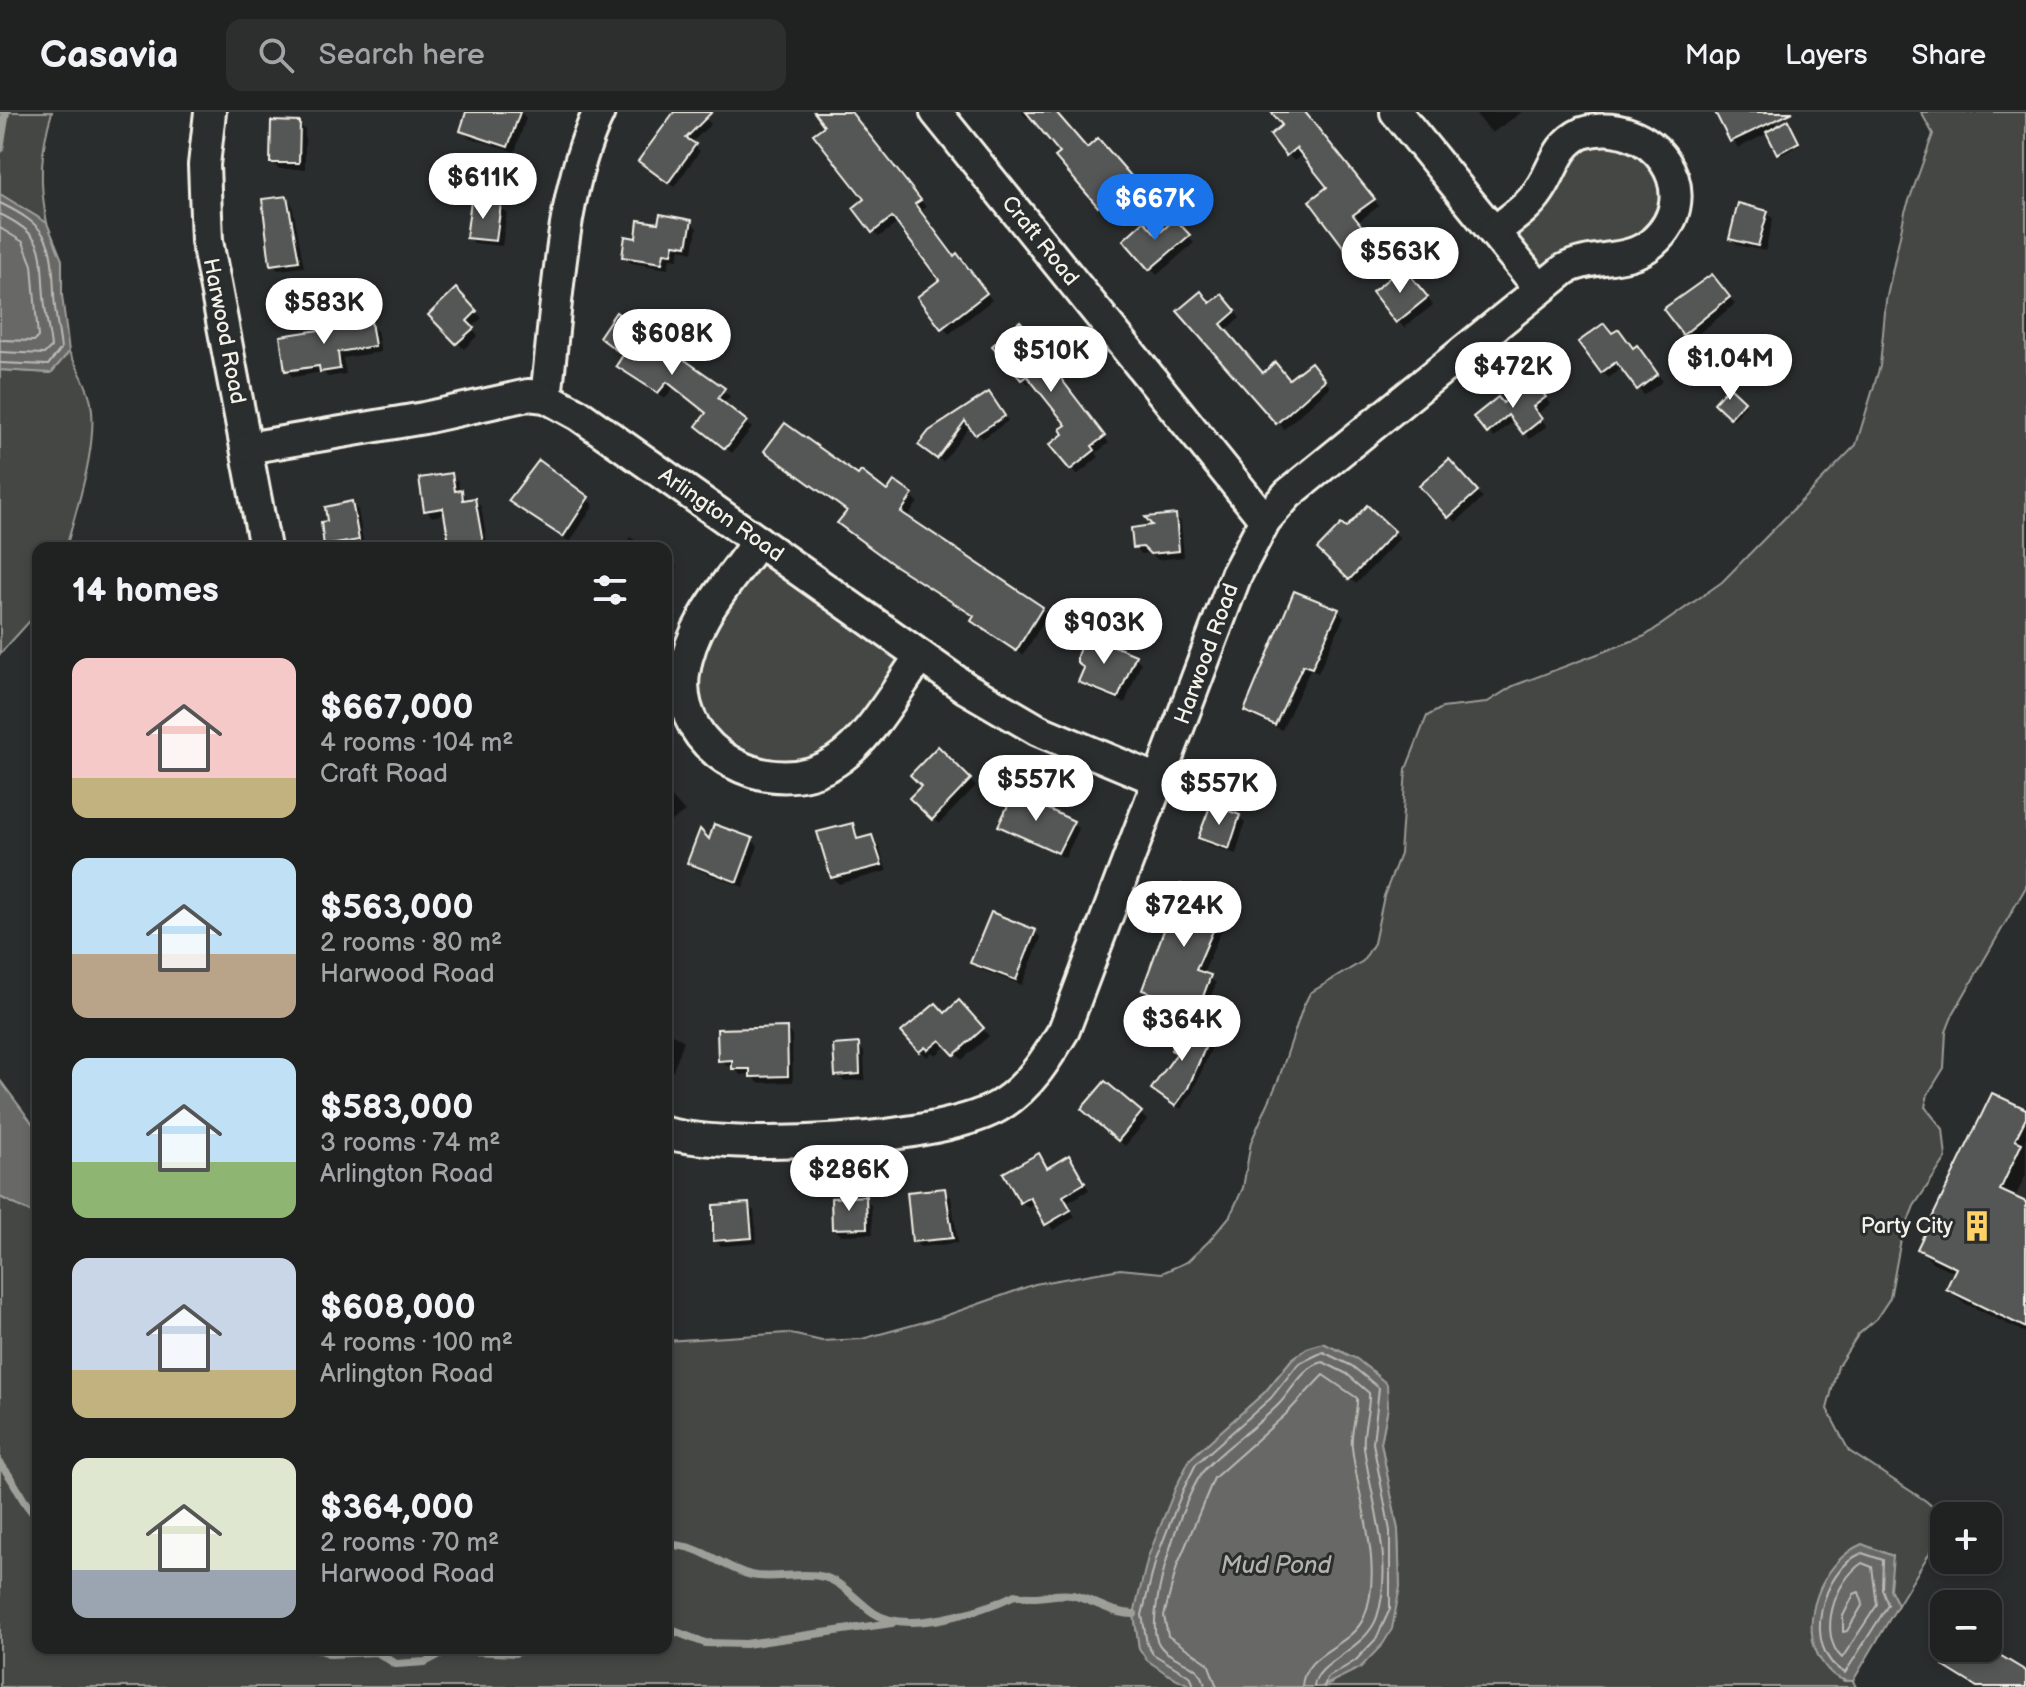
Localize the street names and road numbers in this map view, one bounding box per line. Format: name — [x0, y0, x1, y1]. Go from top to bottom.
street label: Craft Road — [995, 190, 1085, 292]
street label: Harwood Road — [197, 256, 251, 406]
street label: Arlington Road — [653, 462, 789, 568]
street label: Harwood Road — [1169, 580, 1245, 728]

